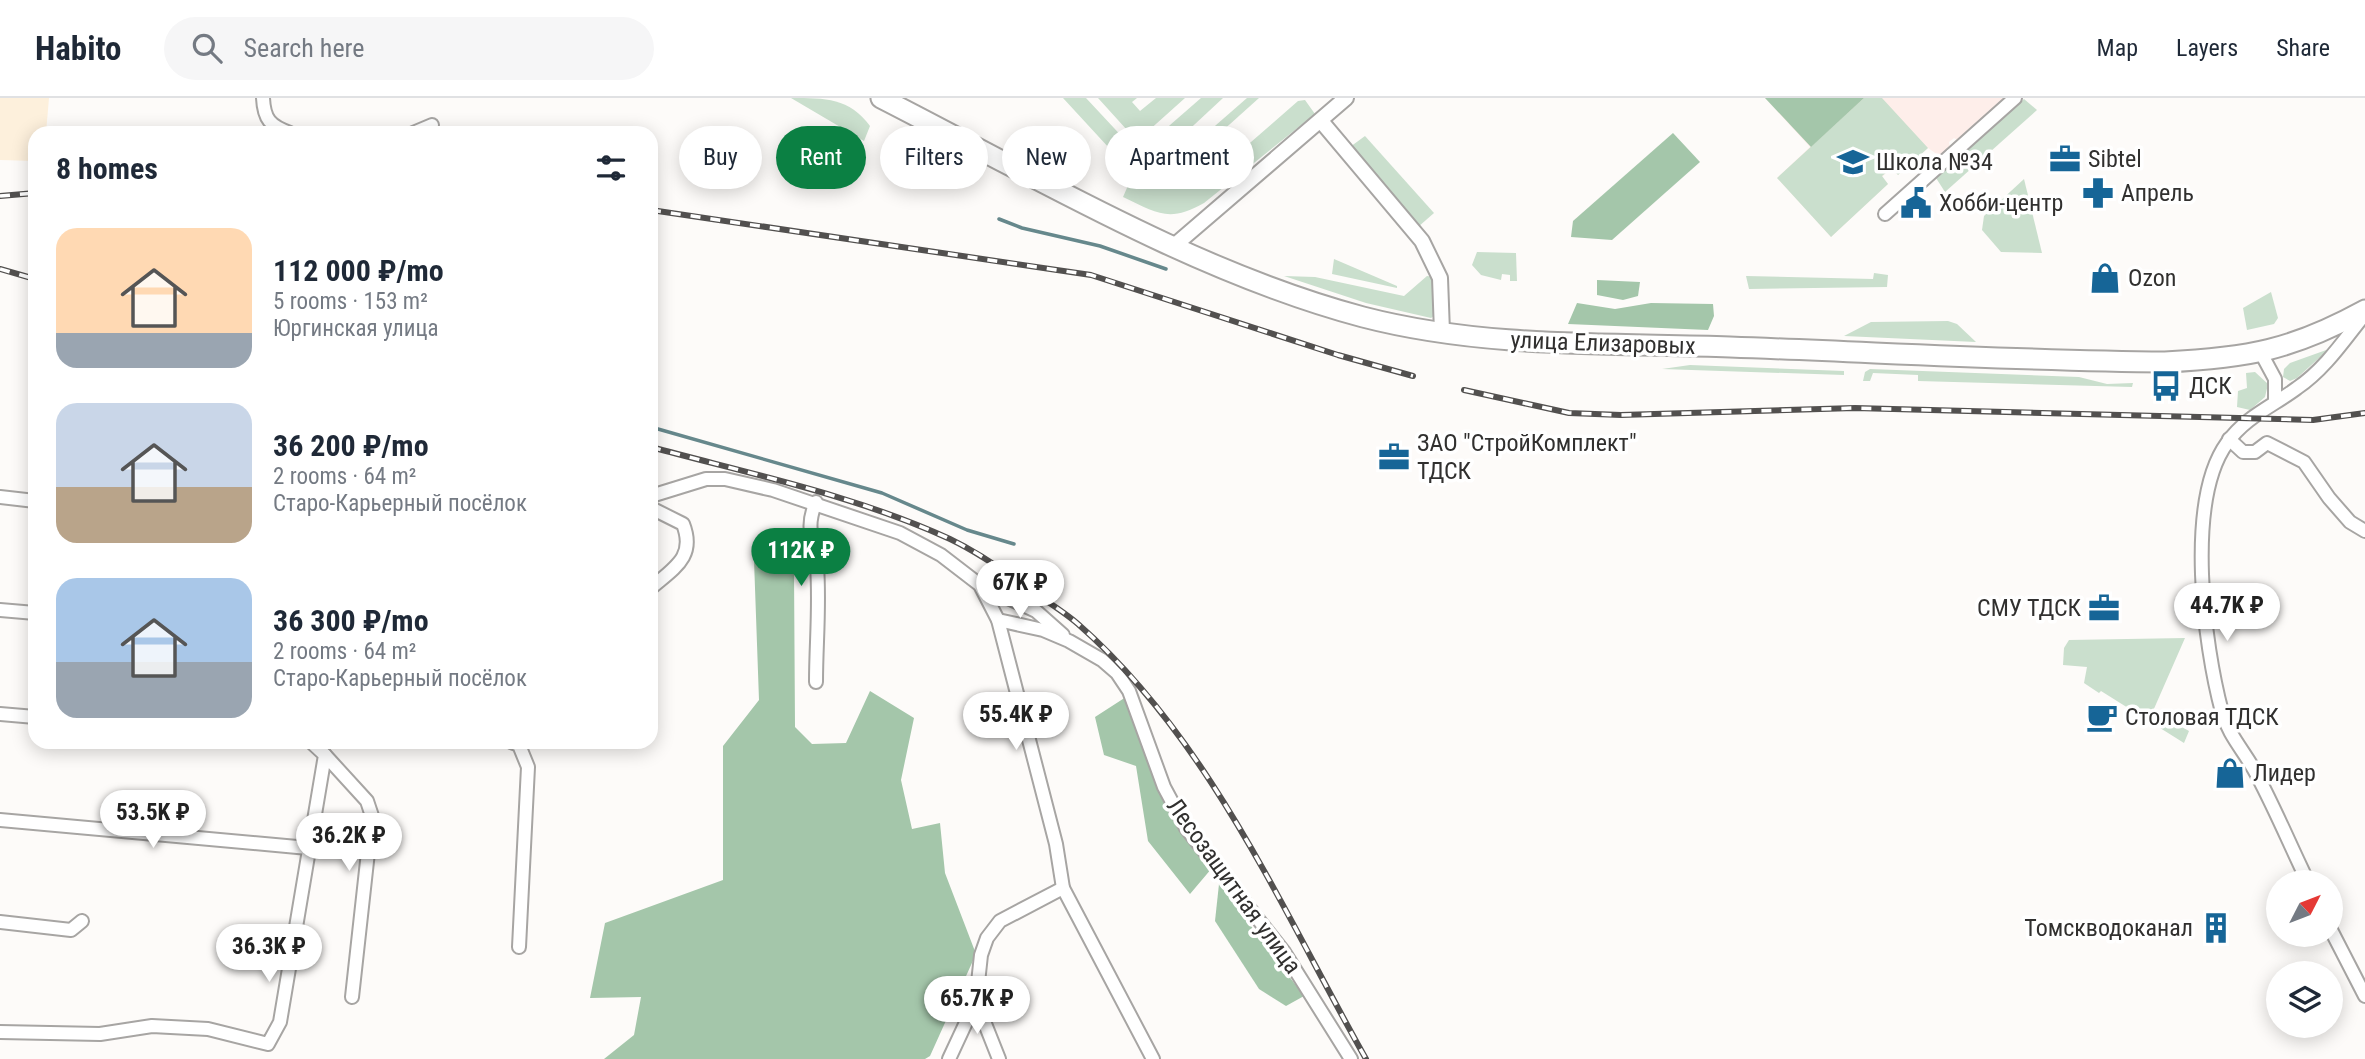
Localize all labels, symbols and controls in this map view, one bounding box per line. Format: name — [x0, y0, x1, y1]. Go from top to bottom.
search box — [164, 17, 654, 80]
text: Habito — [35, 29, 122, 68]
icon: search — [188, 29, 226, 67]
text: Search here — [244, 33, 364, 63]
text: Map — [2097, 34, 2138, 62]
text: Layers — [2176, 34, 2238, 62]
text: Share — [2276, 34, 2330, 62]
chip: Buy — [679, 126, 762, 189]
chip: Rent — [776, 126, 866, 189]
chip: Filters — [880, 126, 988, 189]
chip: New — [1002, 126, 1091, 189]
chip: Apartment — [1105, 126, 1254, 189]
office icon: Sibtel — [2048, 142, 2082, 176]
school or university icon: Школа №34 — [1836, 145, 1870, 179]
place label: Sibtel — [2088, 145, 2142, 173]
place label: Школа №34 — [1876, 148, 1993, 176]
icon: filters — [592, 149, 630, 187]
text: 8 homes — [56, 151, 158, 186]
pharmacy icon: Апрель — [2081, 176, 2115, 210]
place label: Апрель — [2121, 179, 2194, 207]
public building icon: Хобби-центр — [1899, 186, 1933, 220]
place label: Хобби-центр — [1939, 189, 2063, 217]
text: 112 000 ₽/mo — [273, 253, 444, 288]
icon: home — [112, 256, 196, 340]
shop icon: Ozon — [2088, 261, 2122, 295]
place label: Ozon — [2128, 264, 2176, 292]
text: 5 rooms · 153 m² — [273, 288, 428, 315]
text: Юргинская улица — [273, 315, 439, 342]
street label: улица Елизаровых — [1510, 326, 1696, 360]
bus stop icon: ДСК — [2149, 369, 2183, 403]
place label: ДСК — [2189, 372, 2232, 400]
text: 36 200 ₽/mo — [273, 428, 429, 463]
place label: ЗАО "СтройКомплект" ТДСК — [1417, 429, 1637, 485]
icon: home — [112, 431, 196, 515]
office icon: ЗАО "СтройКомплект" ТДСК — [1377, 440, 1411, 474]
text: 2 rooms · 64 m² — [273, 463, 416, 490]
text: Старо-Карьерный посёлок — [273, 490, 527, 517]
pin: 112K ₽ — [744, 528, 858, 588]
text: 112K ₽ — [767, 537, 835, 564]
pin: 67K ₽ — [971, 560, 1069, 620]
text: 67K ₽ — [992, 569, 1048, 596]
pin: 44.7K ₽ — [2162, 584, 2292, 643]
office icon: СМУ ТДСК — [2087, 591, 2121, 625]
text: 44.7K ₽ — [2190, 592, 2264, 619]
place label: СМУ ТДСК — [1977, 594, 2082, 622]
text: 36 300 ₽/mo — [273, 603, 429, 638]
icon: home — [112, 606, 196, 690]
text: 2 rooms · 64 m² — [273, 638, 416, 665]
text: Старо-Карьерный посёлок — [273, 665, 527, 692]
pin: 55.4K ₽ — [951, 692, 1081, 752]
cafe icon: Столовая ТДСК — [2085, 700, 2119, 734]
text: 55.4K ₽ — [979, 701, 1053, 728]
place label: Столовая ТДСК — [2125, 703, 2279, 731]
shop icon: Лидер — [2213, 756, 2247, 790]
place label: Лидер — [2253, 759, 2316, 787]
pin: 53.5K ₽ — [88, 790, 218, 850]
street label: Лесозащитная улица — [1161, 793, 1307, 979]
text: 53.5K ₽ — [116, 799, 190, 826]
pin: 36.2K ₽ — [284, 814, 414, 873]
text: 36.2K ₽ — [312, 822, 386, 849]
north arrow — [2266, 870, 2343, 947]
map controls — [2266, 870, 2343, 1038]
building icon: Томскводоканал — [2199, 911, 2233, 945]
place label: Томскводоканал — [2024, 914, 2193, 942]
pin: 36.3K ₽ — [204, 924, 334, 984]
text: 36.3K ₽ — [232, 933, 306, 960]
button: layers — [2266, 961, 2343, 1038]
pin: 65.7K ₽ — [912, 976, 1042, 1036]
text: 65.7K ₽ — [940, 985, 1014, 1012]

